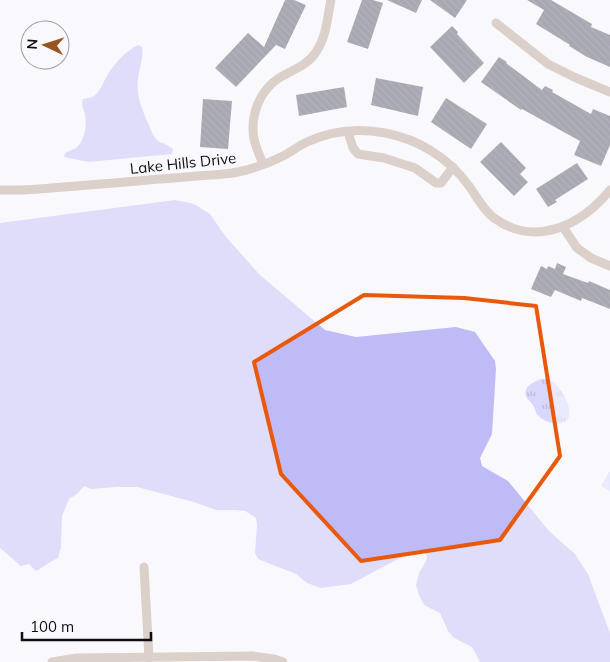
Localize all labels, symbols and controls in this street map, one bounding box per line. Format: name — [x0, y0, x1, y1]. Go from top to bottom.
north arrow — [20, 20, 70, 70]
text: N — [23, 38, 41, 50]
street label: Lake Hills Drive — [129, 148, 237, 178]
scale bar — [22, 610, 151, 642]
text: 100 m — [30, 617, 74, 636]

